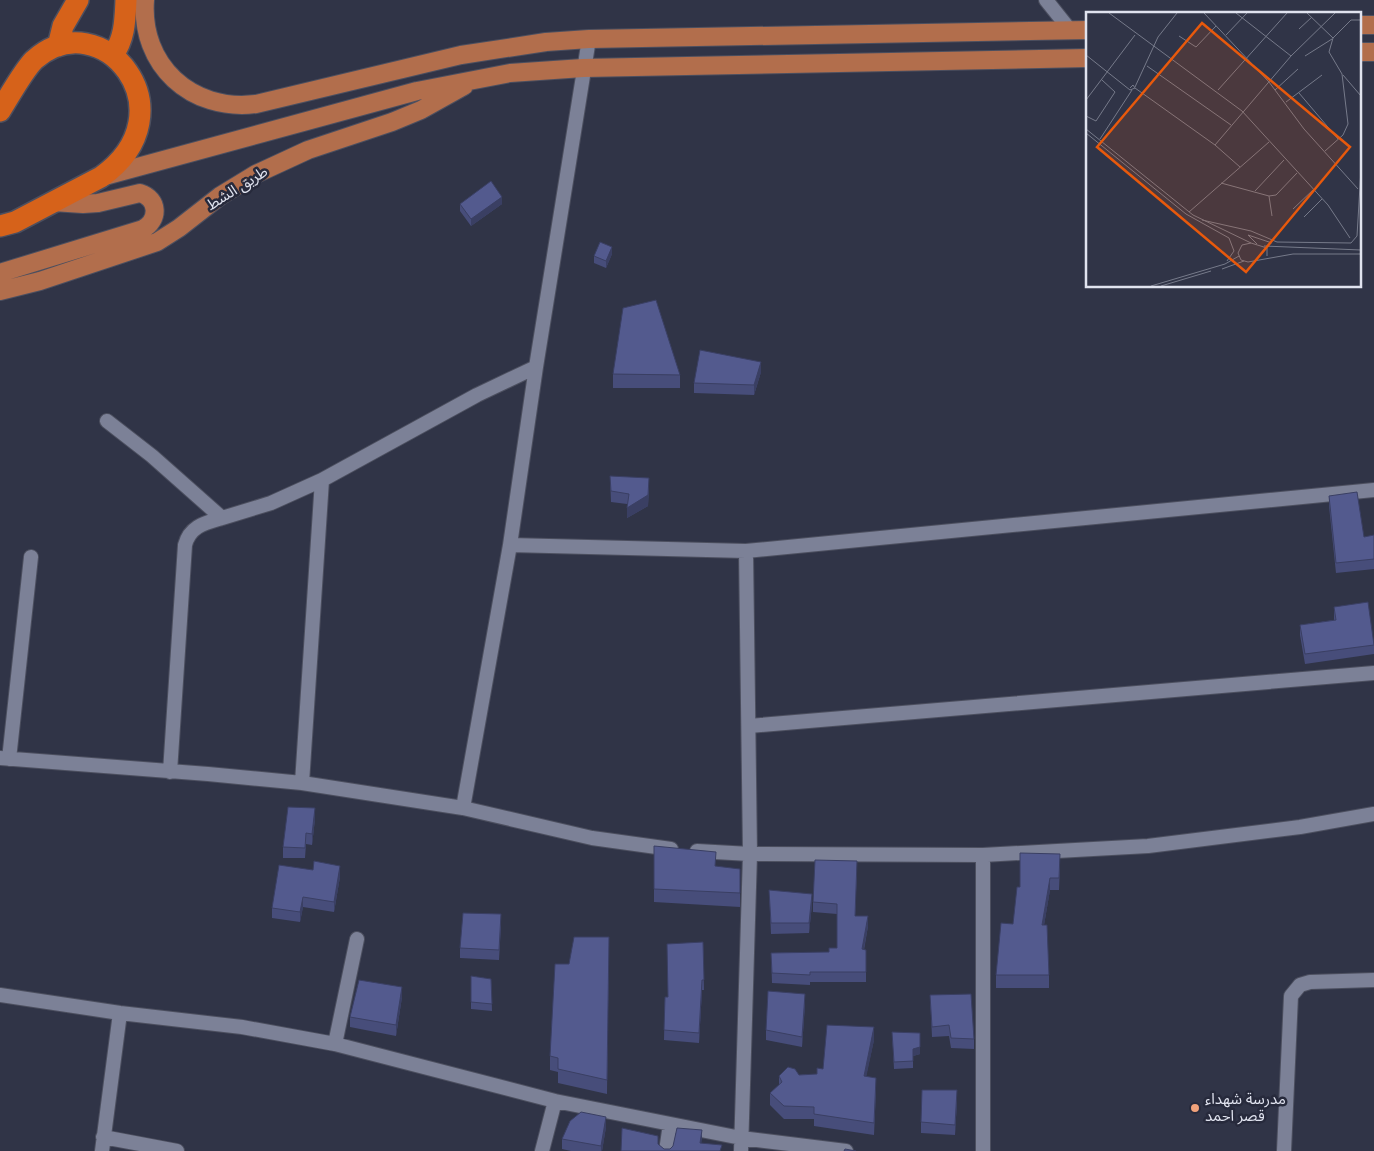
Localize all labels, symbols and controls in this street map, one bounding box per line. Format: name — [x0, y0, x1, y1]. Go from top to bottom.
inset map — [1086, 12, 1362, 288]
street label: طريق الشط — [202, 160, 271, 215]
place label: مدرسة شهداء قصر احمد — [1205, 1088, 1286, 1125]
marker: مدرسة شهداء قصر احمد — [1189, 1102, 1201, 1114]

